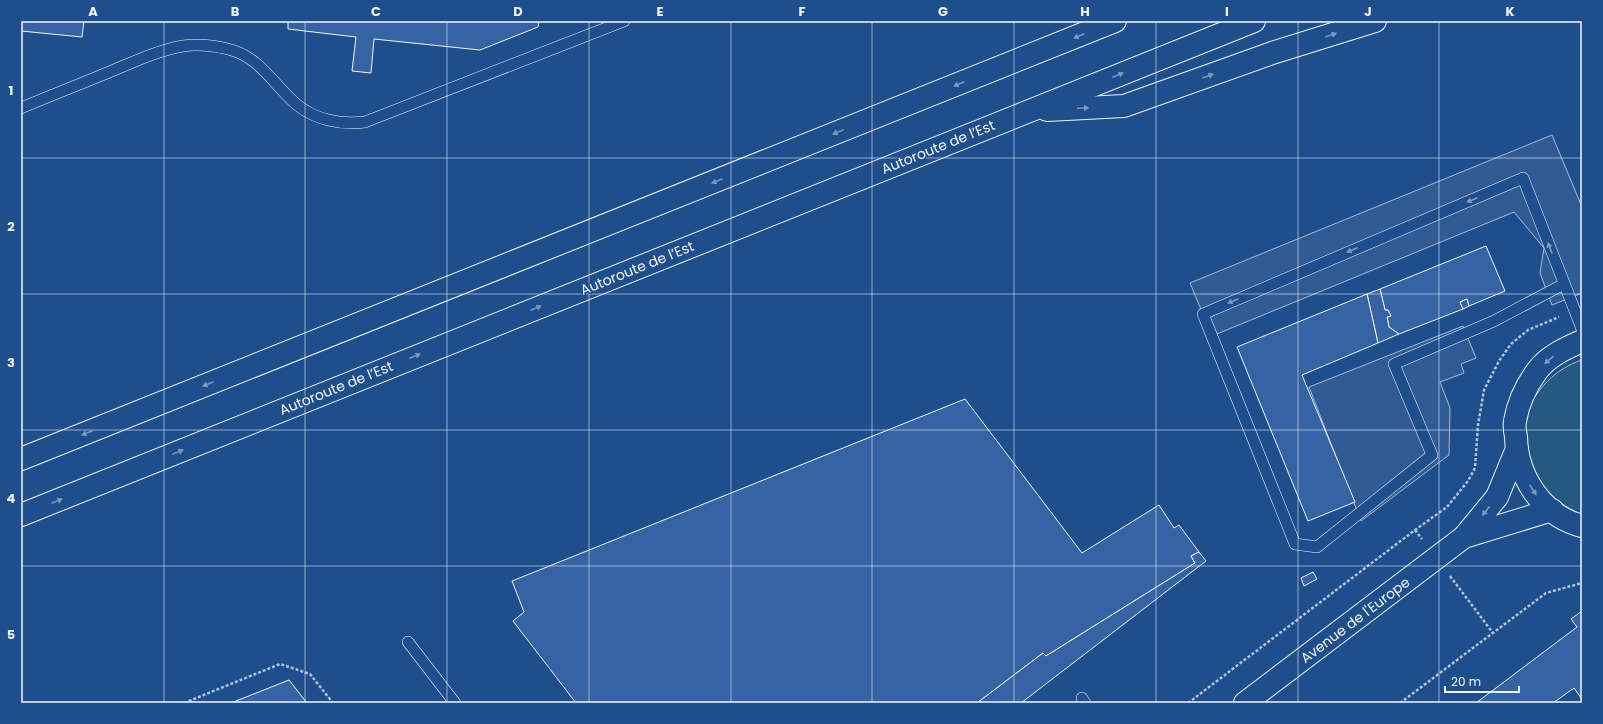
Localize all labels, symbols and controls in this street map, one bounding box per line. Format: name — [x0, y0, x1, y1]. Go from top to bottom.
text: A — [88, 2, 98, 21]
text: B — [231, 2, 240, 21]
text: C — [371, 2, 381, 21]
text: D — [513, 2, 523, 21]
text: E — [656, 2, 664, 21]
text: F — [798, 2, 806, 21]
text: G — [938, 2, 948, 21]
text: H — [1080, 2, 1090, 21]
text: I — [1225, 2, 1229, 21]
text: J — [1364, 2, 1372, 21]
text: K — [1505, 2, 1515, 21]
one-way arrow — [1325, 32, 1337, 38]
one-way arrow — [1073, 33, 1085, 39]
one-way arrow — [1113, 72, 1125, 78]
one-way arrow — [1202, 72, 1214, 78]
text: 1 — [9, 81, 13, 100]
one-way arrow — [953, 81, 964, 87]
one-way arrow — [1077, 104, 1089, 111]
street label: Autoroute de l’Est — [878, 115, 998, 179]
one-way arrow — [831, 130, 843, 136]
one-way arrow — [712, 178, 723, 184]
one-way arrow — [1466, 197, 1478, 203]
text: 2 — [7, 217, 15, 236]
street label: Autoroute de l’Est — [577, 236, 697, 300]
one-way arrow — [1547, 241, 1553, 253]
one-way arrow — [1346, 248, 1358, 254]
one-way arrow — [1227, 298, 1238, 304]
one-way arrow — [530, 305, 542, 311]
text: 3 — [7, 353, 15, 372]
one-way arrow — [410, 353, 422, 359]
street label: Autoroute de l’Est — [276, 356, 396, 420]
one-way arrow — [1543, 356, 1554, 365]
one-way arrow — [201, 382, 213, 388]
one-way arrow — [81, 430, 93, 436]
one-way arrow — [172, 449, 183, 455]
one-way arrow — [1529, 485, 1537, 495]
text: 4 — [7, 489, 16, 508]
one-way arrow — [52, 497, 64, 503]
one-way arrow — [1481, 505, 1490, 516]
street label: Avenue de l'Europe — [1296, 572, 1414, 668]
text: 5 — [7, 625, 15, 644]
scale bar — [1445, 668, 1519, 694]
text: 20 m — [1451, 673, 1481, 690]

